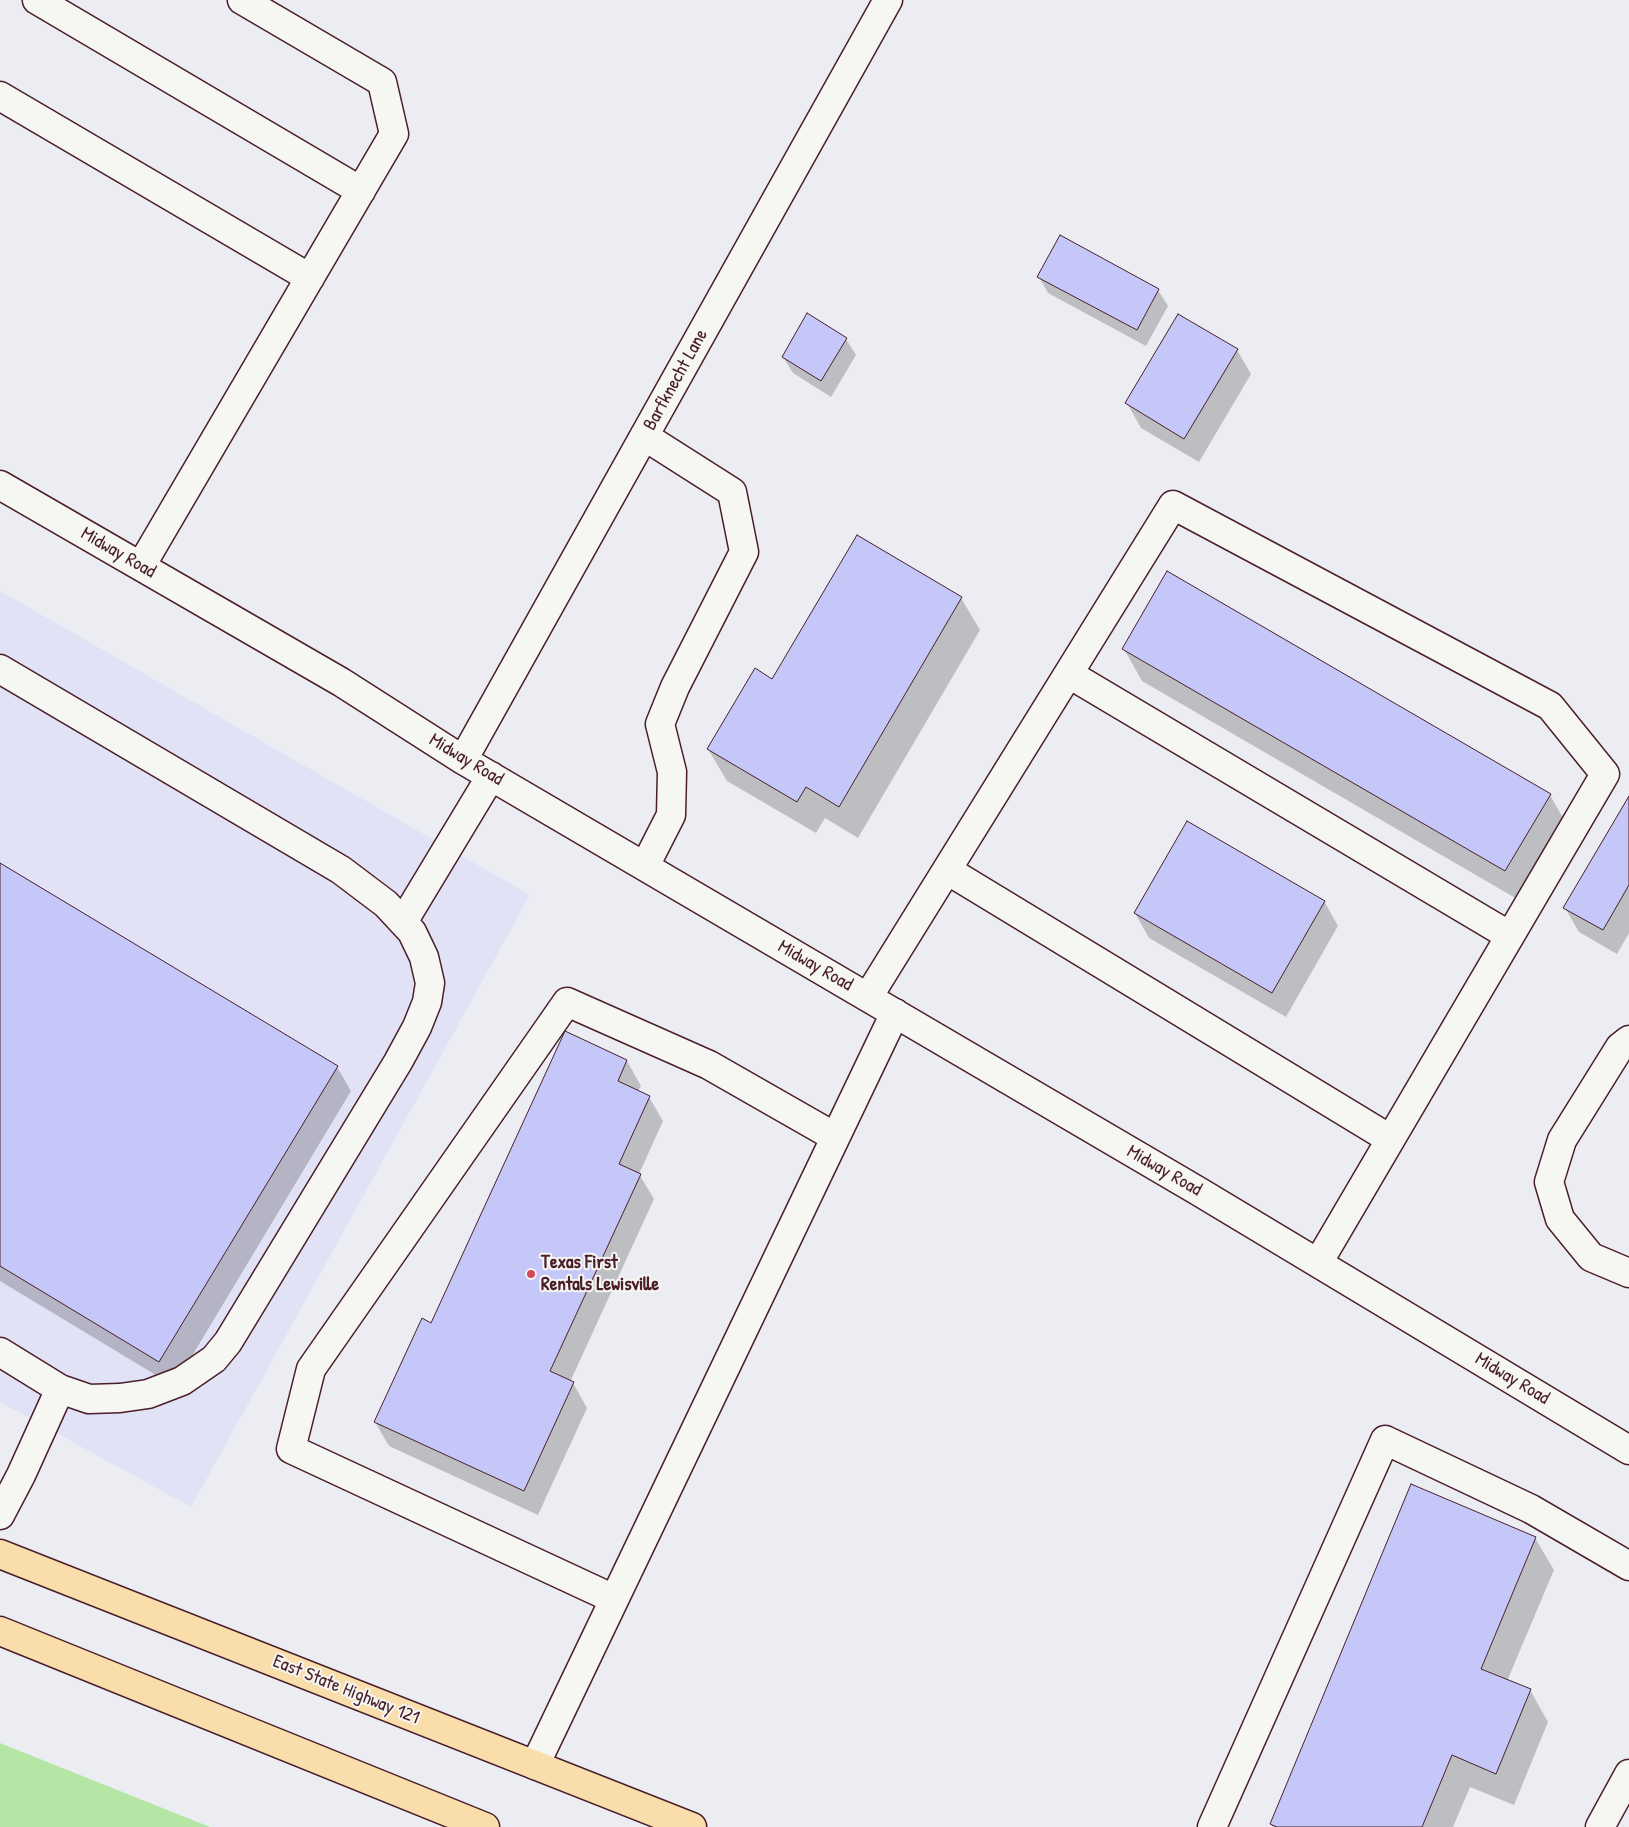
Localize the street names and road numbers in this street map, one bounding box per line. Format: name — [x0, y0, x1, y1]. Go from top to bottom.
street label: Barfknecht Lane — [639, 325, 713, 435]
street label: Midway Road — [76, 522, 160, 584]
street label: Midway Road — [425, 729, 507, 791]
street label: Midway Road — [773, 935, 857, 997]
street label: Midway Road — [1122, 1140, 1206, 1202]
street label: Midway Road — [1471, 1348, 1553, 1410]
street label: East State Highway 121 — [269, 1650, 423, 1730]

